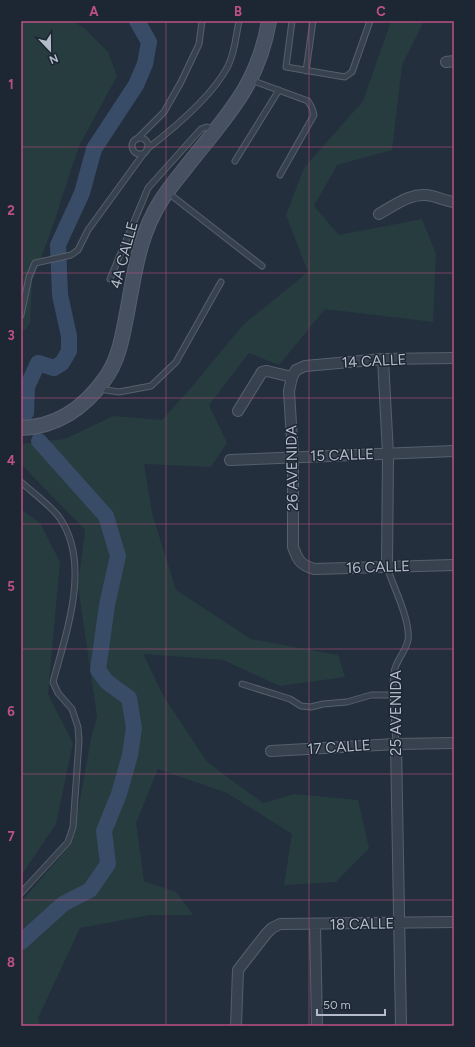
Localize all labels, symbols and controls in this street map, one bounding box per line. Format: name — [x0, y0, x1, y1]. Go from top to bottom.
text: A — [89, 4, 99, 19]
text: B — [234, 4, 242, 19]
text: C — [376, 4, 386, 19]
north arrow — [30, 30, 70, 70]
text: N — [47, 51, 60, 66]
text: 1 — [8, 77, 14, 92]
text: 2 — [7, 203, 15, 218]
street label: 4A CALLE — [106, 220, 142, 290]
text: 3 — [7, 328, 15, 343]
street label: 14 CALLE — [341, 350, 407, 372]
street label: 26 AVENIDA — [282, 425, 302, 511]
street label: 15 CALLE — [310, 445, 374, 465]
text: 4 — [7, 453, 15, 468]
street label: 16 CALLE — [346, 557, 410, 577]
text: 5 — [7, 579, 15, 594]
street label: 25 AVENIDA — [387, 670, 405, 756]
text: 6 — [7, 704, 15, 719]
street label: 17 CALLE — [307, 736, 371, 758]
text: 7 — [7, 829, 15, 844]
street label: 18 CALLE — [330, 914, 394, 934]
text: 8 — [7, 955, 15, 970]
scale bar — [317, 991, 385, 1017]
text: 50 m — [323, 998, 351, 1012]

